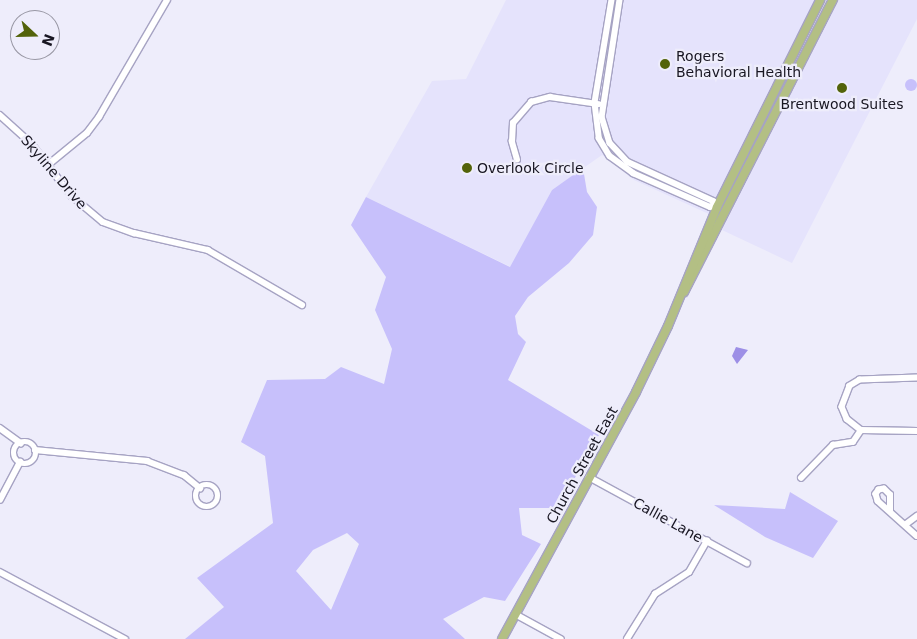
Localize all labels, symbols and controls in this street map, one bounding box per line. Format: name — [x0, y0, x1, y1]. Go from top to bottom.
north arrow — [10, 10, 60, 60]
text: N — [39, 32, 58, 48]
place label: Rogers Behavioral Health — [676, 48, 801, 80]
marker: Rogers Behavioral Health — [658, 57, 672, 71]
marker: Brentwood Suites — [836, 82, 848, 94]
place label: Brentwood Suites — [781, 96, 903, 112]
street label: Skyline Drive — [18, 132, 90, 212]
place label: Overlook Circle — [477, 160, 584, 176]
marker: Overlook Circle — [461, 162, 473, 174]
street label: Church Street East — [543, 404, 621, 526]
street label: Callie Lane — [630, 494, 706, 546]

